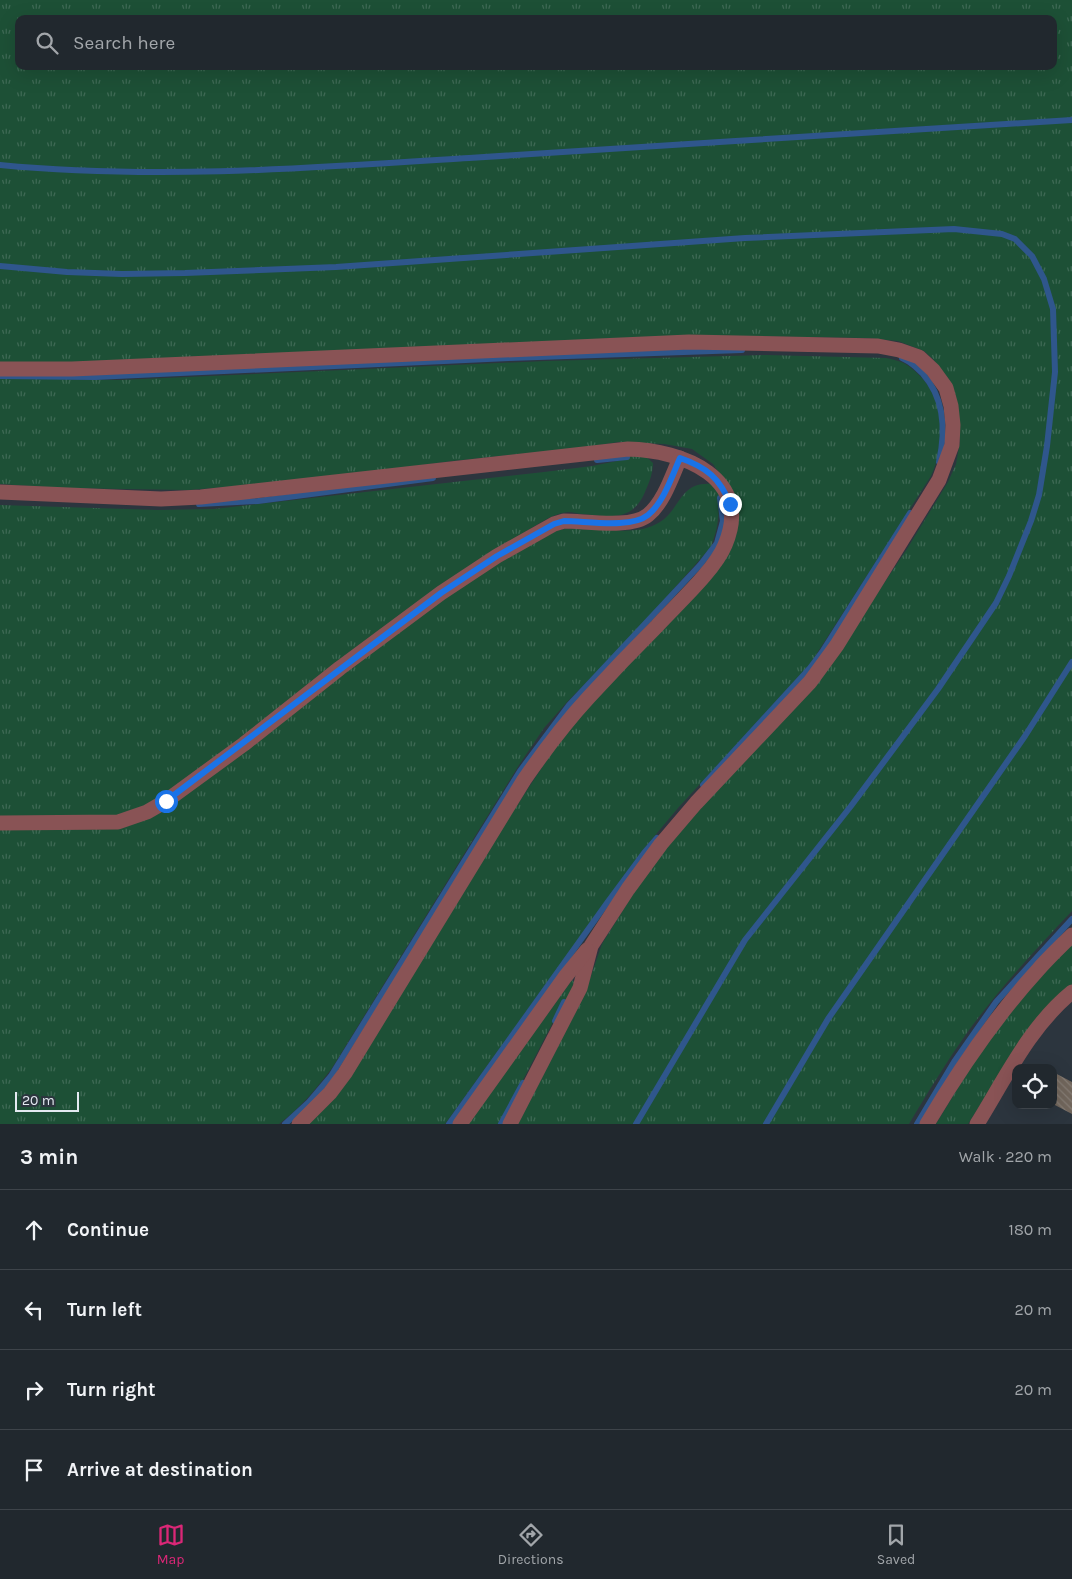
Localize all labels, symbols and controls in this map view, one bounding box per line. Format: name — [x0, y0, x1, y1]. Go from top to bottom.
search box — [15, 15, 1057, 70]
icon: search — [33, 29, 61, 57]
text: Search here — [73, 32, 175, 54]
route end — [719, 493, 742, 516]
route start — [155, 790, 178, 813]
map controls — [1012, 1064, 1057, 1109]
button: locate — [1012, 1064, 1057, 1109]
scale bar — [15, 1089, 79, 1112]
text: 20 m — [22, 1092, 55, 1109]
text: 3 min — [20, 1145, 78, 1169]
text: Walk · 220 m — [959, 1147, 1052, 1166]
icon: ahead — [20, 1216, 48, 1244]
text: Continue — [67, 1219, 149, 1241]
text: 180 m — [1009, 1220, 1052, 1239]
icon: left — [20, 1296, 48, 1324]
text: Turn left — [67, 1299, 142, 1321]
text: 20 m — [1014, 1300, 1052, 1319]
icon: right — [20, 1376, 48, 1404]
text: Turn right — [67, 1379, 156, 1401]
text: 20 m — [1014, 1380, 1052, 1399]
icon: arrive — [20, 1456, 48, 1484]
text: Arrive at destination — [67, 1459, 253, 1481]
tab: Map — [157, 1521, 185, 1568]
tab: Directions — [498, 1521, 564, 1568]
tab: Saved — [877, 1521, 915, 1568]

